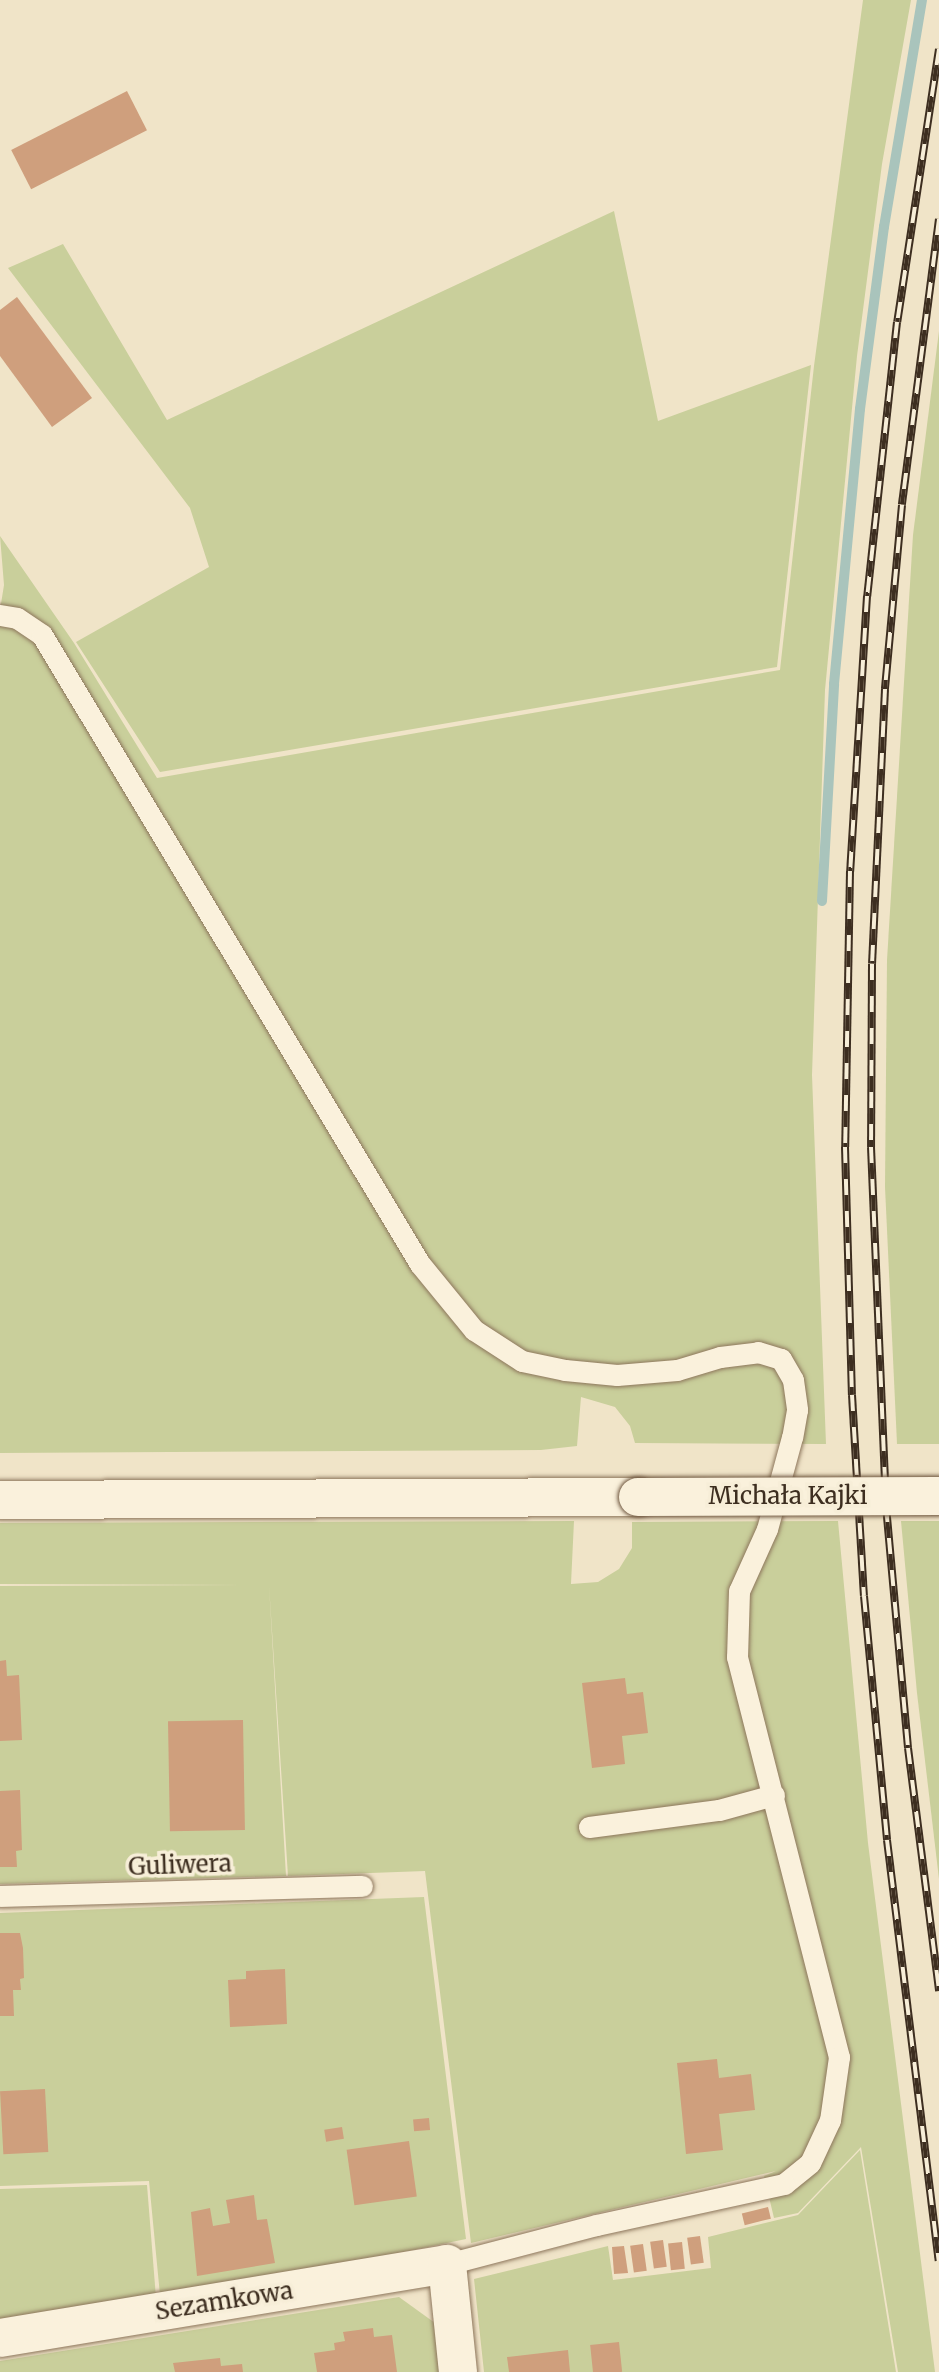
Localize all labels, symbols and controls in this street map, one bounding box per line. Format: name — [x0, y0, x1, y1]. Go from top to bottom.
street label: Michała Kajki — [709, 1482, 867, 1510]
street label: Guliwera — [128, 1849, 232, 1881]
street label: Sezamkowa — [153, 2276, 295, 2326]

